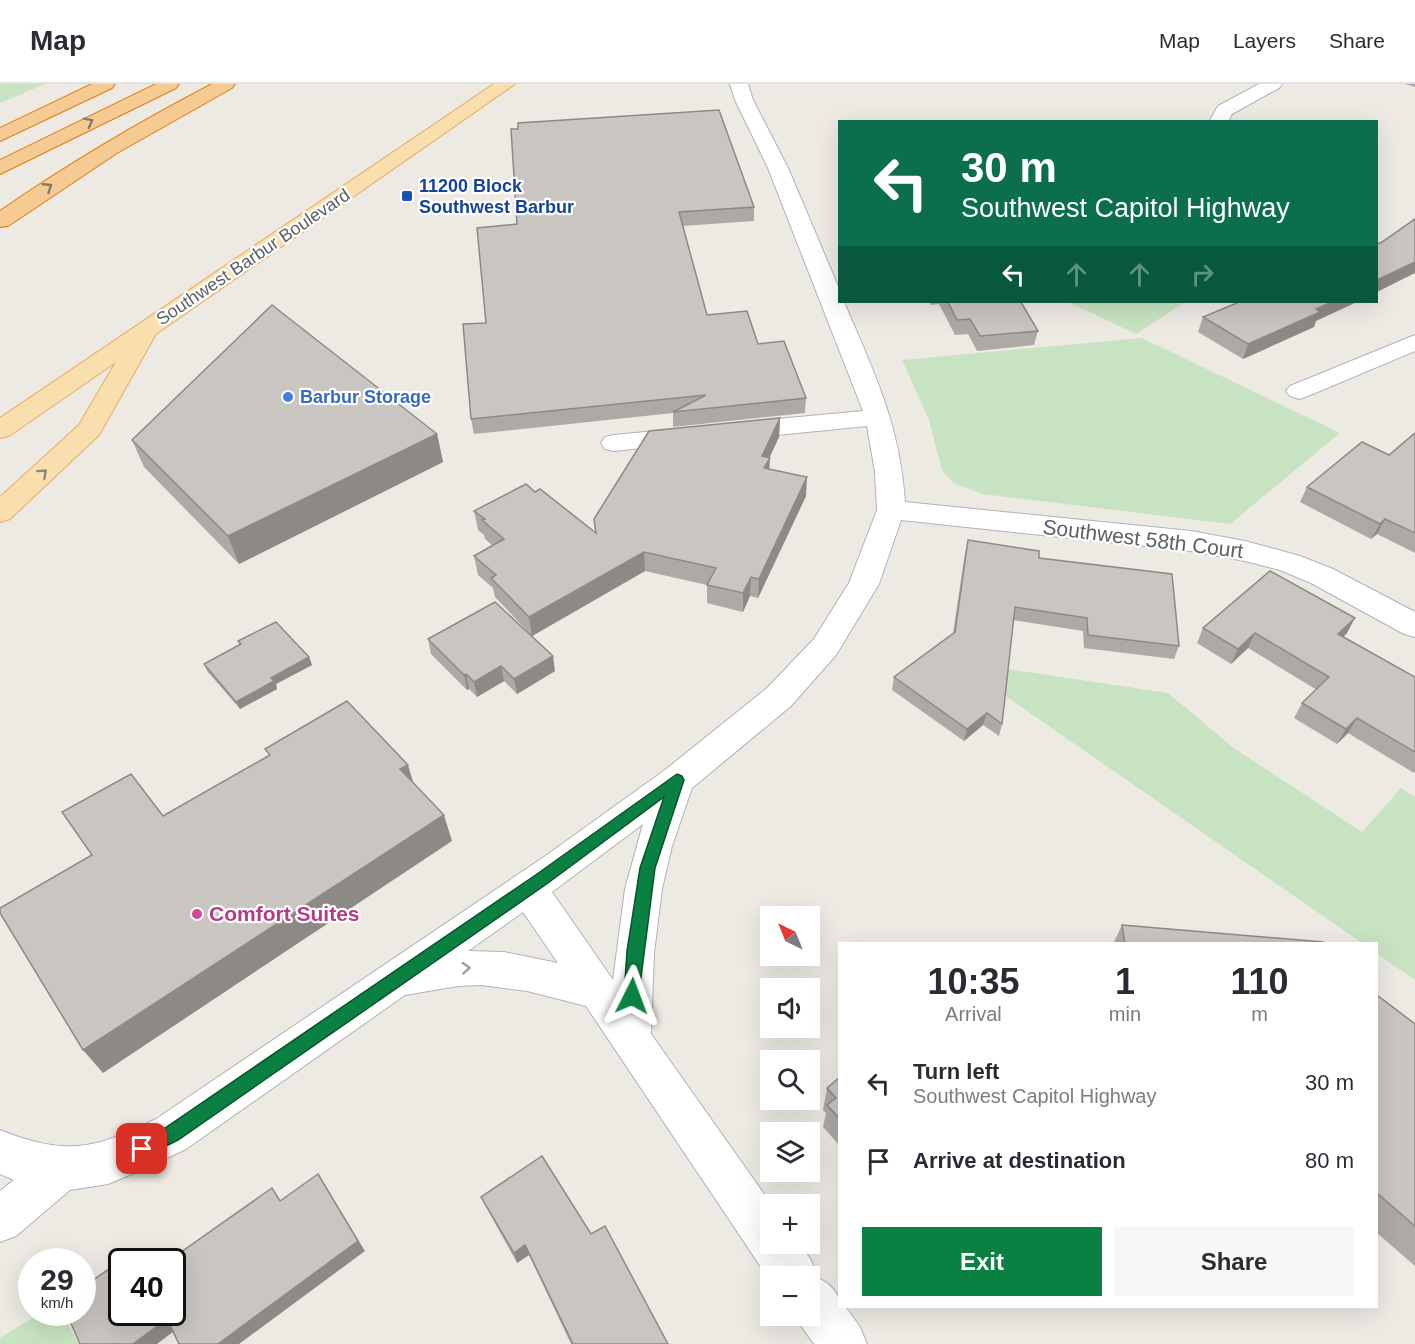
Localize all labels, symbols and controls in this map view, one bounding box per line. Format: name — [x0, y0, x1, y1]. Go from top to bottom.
text: Map — [30, 25, 86, 56]
text: Map — [1159, 29, 1200, 52]
text: Layers — [1233, 29, 1296, 52]
text: Share — [1329, 29, 1385, 52]
one-way arrow — [83, 118, 94, 130]
icon: left — [862, 144, 940, 222]
text: 30 m — [961, 144, 1057, 191]
place label: 11200 Block Southwest Barbur — [419, 176, 574, 217]
one-way arrow — [41, 184, 52, 195]
street label: Southwest Barbur Boulevard — [152, 185, 354, 329]
marker: 11200 Block Southwest Barbur — [400, 189, 414, 203]
text: Southwest Capitol Highway — [961, 193, 1290, 223]
icon: left — [997, 258, 1030, 291]
icon: ahead — [1060, 258, 1093, 291]
icon: ahead — [1123, 258, 1156, 291]
icon: right — [1186, 258, 1219, 291]
place label: Barbur Storage — [300, 387, 431, 407]
marker: Barbur Storage — [281, 390, 295, 404]
one-way arrow — [36, 469, 47, 480]
street label: Southwest 58th Court — [1041, 515, 1245, 562]
place label: Comfort Suites — [209, 902, 360, 925]
north arrow — [760, 906, 820, 966]
map controls — [760, 906, 820, 1326]
marker: Comfort Suites — [190, 907, 204, 921]
text: 10:35 — [927, 961, 1019, 1002]
text: 1 — [1115, 961, 1135, 1002]
text: 110 — [1230, 961, 1289, 1002]
one-way arrow — [461, 962, 471, 975]
position arrow — [600, 964, 664, 1028]
button: sound — [760, 978, 820, 1038]
text: Arrival — [945, 1003, 1002, 1025]
text: min — [1109, 1003, 1141, 1025]
text: m — [1251, 1003, 1268, 1025]
button: search — [760, 1050, 820, 1110]
text: Turn left — [913, 1059, 999, 1084]
icon: left — [862, 1067, 895, 1100]
text: 30 m — [1305, 1070, 1354, 1095]
text: Southwest Capitol Highway — [913, 1085, 1156, 1107]
button: layers — [760, 1122, 820, 1182]
pin — [116, 1123, 167, 1174]
icon: arrive — [125, 1132, 158, 1165]
icon: arrive — [862, 1145, 895, 1178]
text: Arrive at destination — [913, 1148, 1126, 1173]
text: 80 m — [1305, 1148, 1354, 1173]
button: + — [760, 1194, 820, 1254]
button: Exit — [862, 1227, 1102, 1296]
button: Share — [1114, 1227, 1354, 1296]
speed limit sign: 40 — [108, 1248, 186, 1326]
text: 29 — [40, 1263, 74, 1296]
button: − — [760, 1266, 820, 1326]
text: km/h — [41, 1294, 73, 1311]

